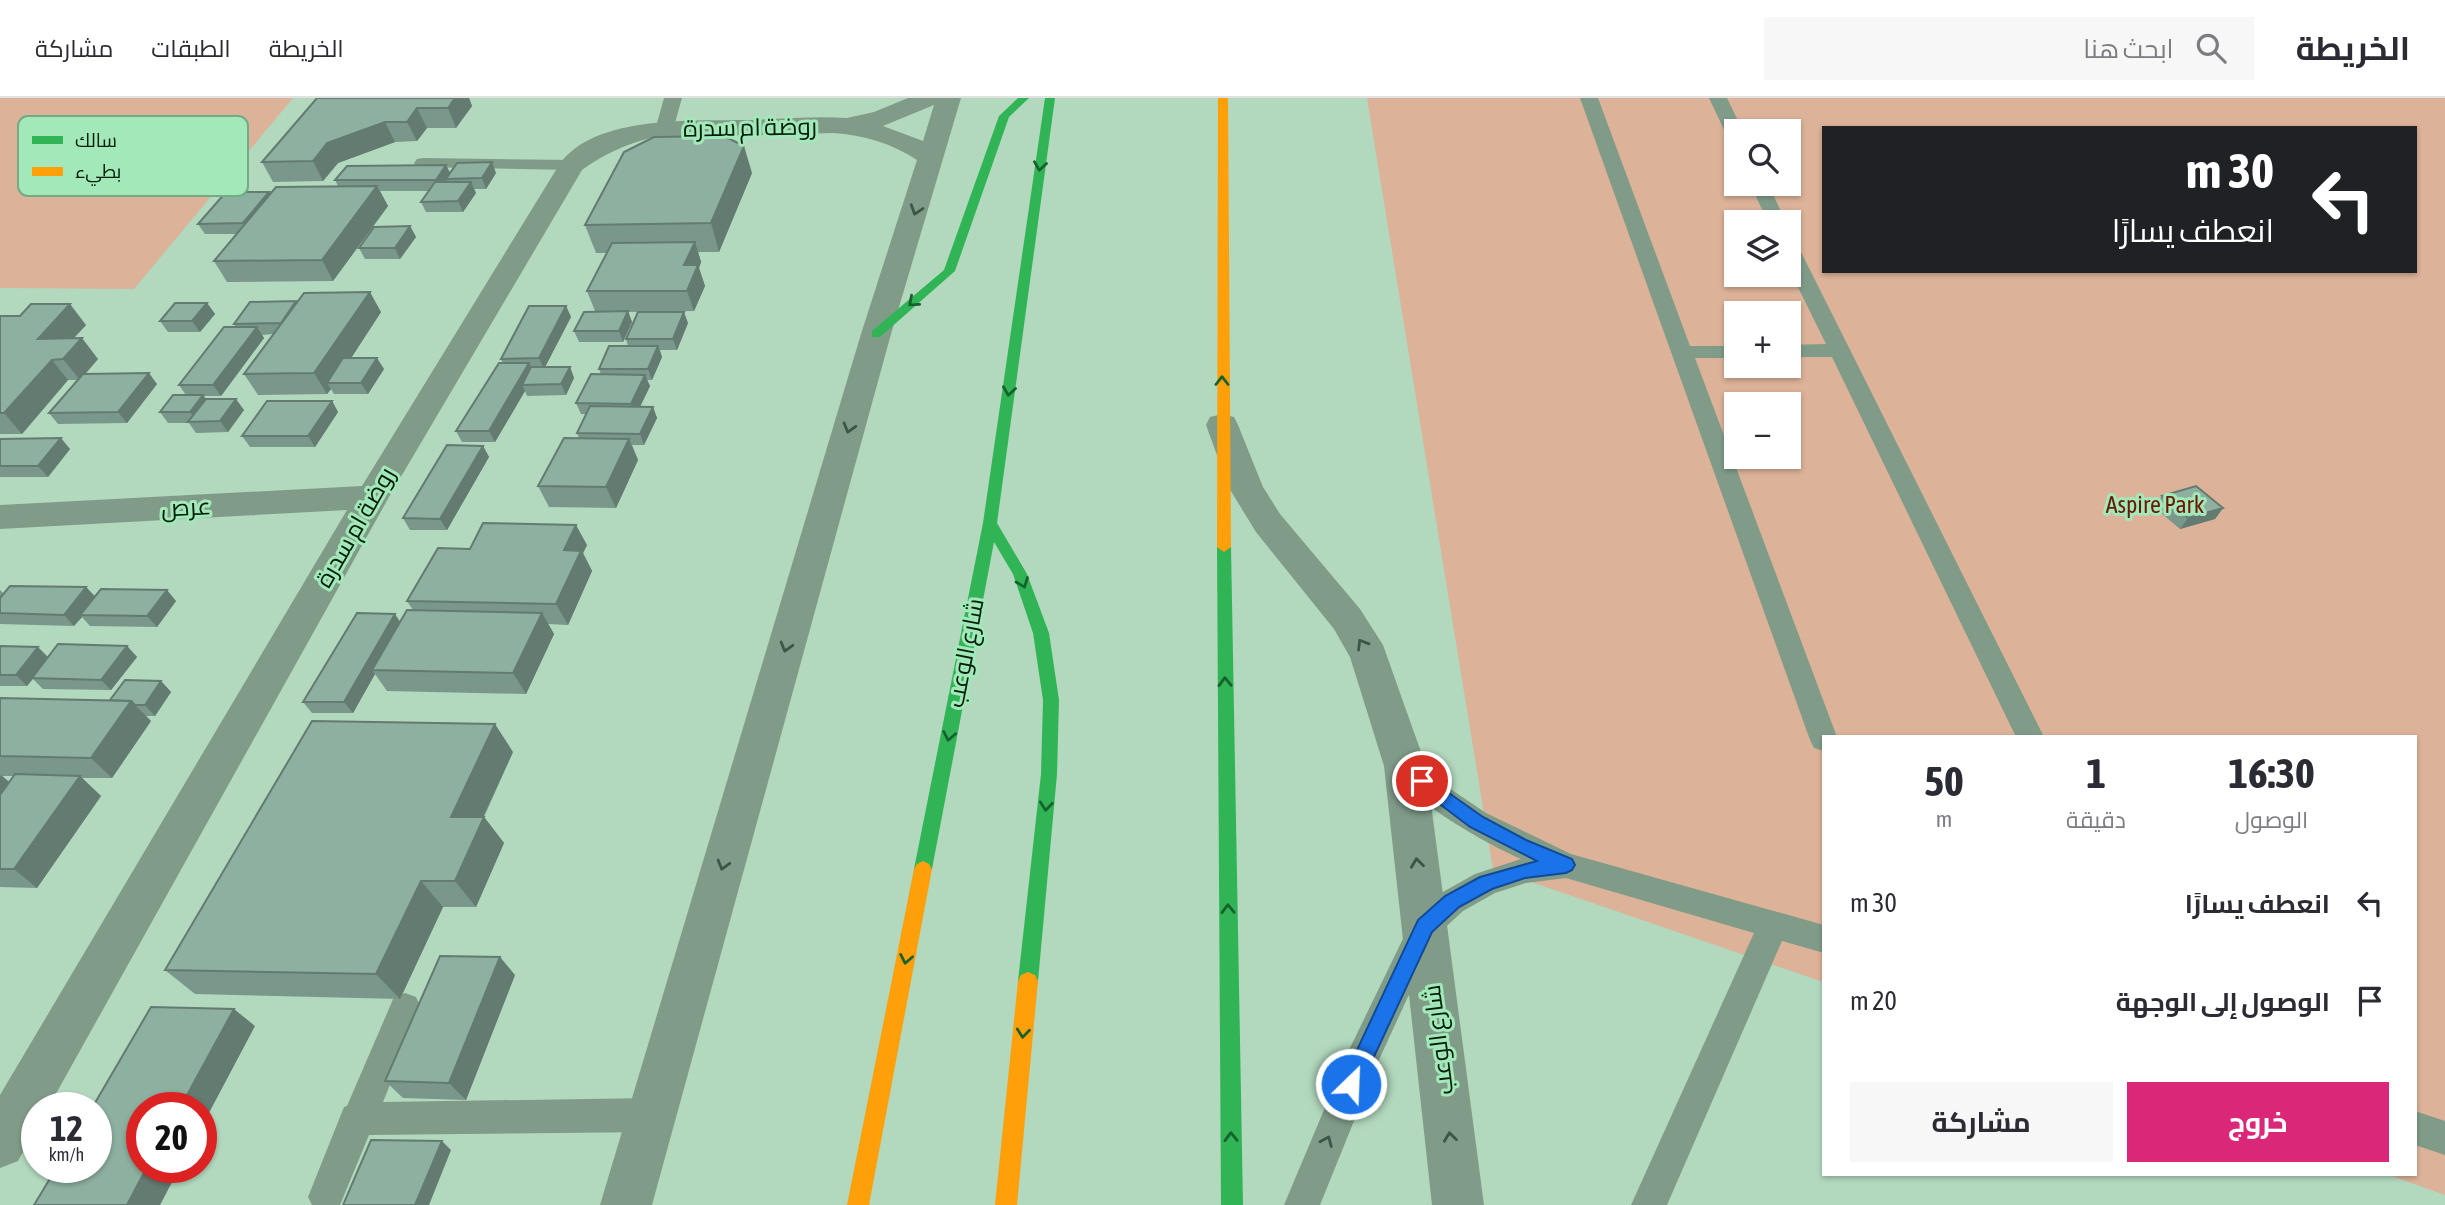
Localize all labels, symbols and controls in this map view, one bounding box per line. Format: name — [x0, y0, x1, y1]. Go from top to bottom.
search box — [1764, 17, 2254, 80]
icon: search — [2192, 29, 2230, 67]
text: الخريطة — [2296, 29, 2410, 67]
text: ابحث هنا — [2083, 34, 2174, 64]
text: مشاركة — [35, 35, 113, 62]
text: الطبقات — [151, 35, 231, 62]
text: الخريطة — [269, 35, 344, 62]
street label: روضة ام سدرة — [683, 112, 817, 145]
legend — [18, 116, 248, 196]
map controls — [1724, 119, 1801, 469]
button: search — [1724, 119, 1801, 196]
text: سالك — [75, 129, 117, 151]
text: 30 m — [2186, 142, 2274, 198]
icon: left — [2298, 154, 2389, 245]
text: بطيء — [75, 160, 121, 186]
one-way arrow — [1033, 160, 1048, 171]
one-way arrow — [909, 204, 924, 216]
button: layers — [1724, 210, 1801, 287]
text: انعطف يسارًا — [2112, 212, 2274, 249]
one-way arrow — [908, 294, 921, 306]
button: + — [1724, 301, 1801, 378]
one-way arrow — [1214, 375, 1230, 386]
one-way arrow — [1002, 385, 1017, 397]
button: − — [1724, 392, 1801, 469]
one-way arrow — [843, 422, 858, 434]
street label: روضة ام سدرة — [310, 462, 403, 593]
park label: Aspire Park — [2106, 491, 2205, 518]
street label: عرص — [160, 492, 212, 523]
one-way arrow — [1014, 576, 1028, 588]
street label: شارع الوعب — [941, 596, 992, 710]
one-way arrow — [1357, 638, 1370, 651]
one-way arrow — [780, 640, 795, 652]
one-way arrow — [1217, 676, 1233, 687]
one-way arrow — [942, 730, 957, 742]
text: 1 — [2086, 749, 2106, 797]
text: 16:30 — [2228, 749, 2315, 797]
pin — [1392, 751, 1452, 811]
text: 50 — [1924, 757, 1964, 805]
icon: arrive — [1403, 762, 1441, 800]
one-way arrow — [1038, 800, 1053, 812]
text: m — [1936, 806, 1952, 832]
text: دقيقة — [2066, 807, 2126, 833]
text: الوصول — [2235, 807, 2308, 833]
one-way arrow — [1410, 857, 1425, 868]
one-way arrow — [717, 859, 732, 871]
icon: left — [2351, 884, 2389, 922]
text: 30 m — [1850, 888, 1897, 918]
text: انعطف يسارًا — [2185, 889, 2330, 919]
one-way arrow — [1220, 904, 1236, 914]
one-way arrow — [899, 953, 914, 965]
icon: arrive — [2351, 982, 2389, 1020]
street label: شارع الوعب — [1418, 983, 1461, 1096]
text: 20 m — [1850, 986, 1897, 1016]
text: الوصول إلى الوجهة — [2116, 987, 2330, 1017]
one-way arrow — [1016, 1027, 1031, 1038]
position arrow — [1314, 1047, 1388, 1121]
button: مشاركة — [1850, 1082, 2113, 1162]
button: خروج — [2127, 1082, 2389, 1162]
speed limit sign: 20 — [126, 1092, 217, 1183]
text: 12 — [50, 1108, 83, 1148]
one-way arrow — [1223, 1131, 1239, 1142]
one-way arrow — [1442, 1131, 1457, 1143]
one-way arrow — [1318, 1136, 1332, 1148]
text: km/h — [49, 1144, 84, 1165]

